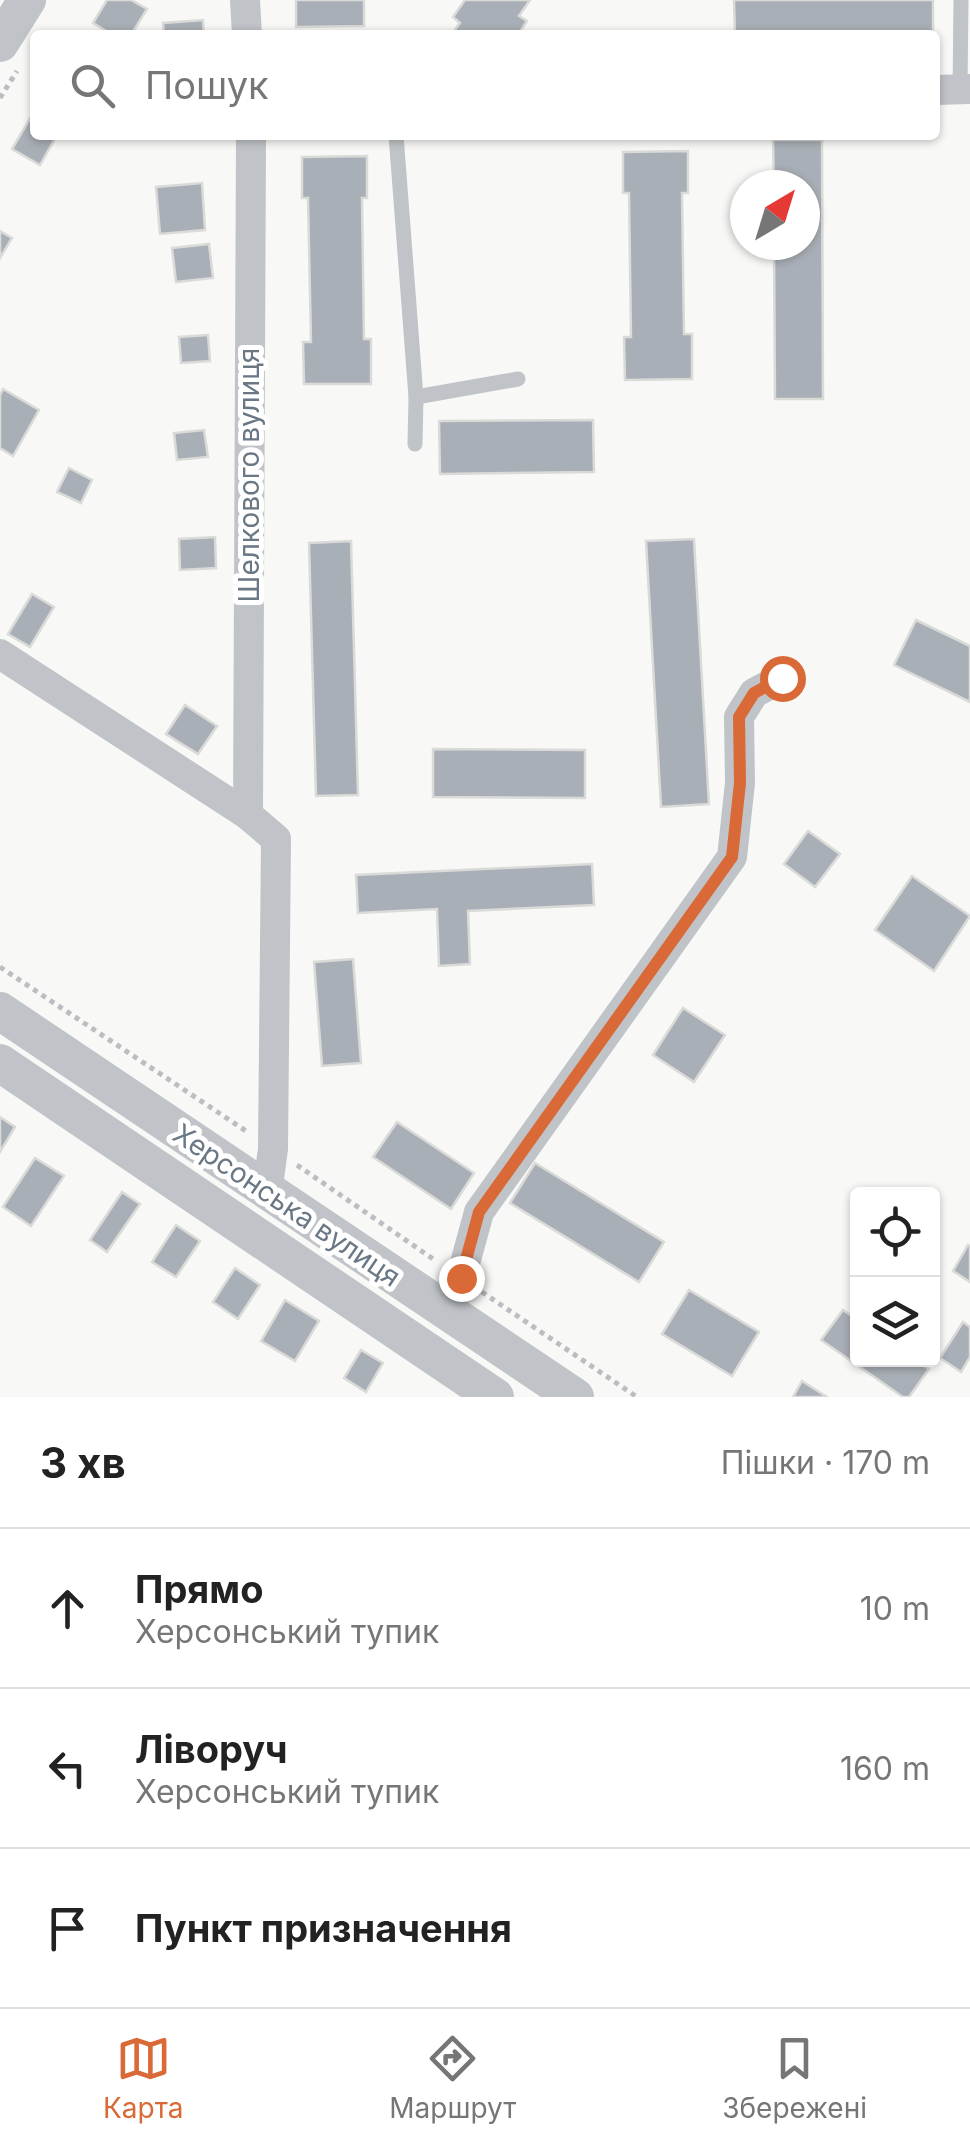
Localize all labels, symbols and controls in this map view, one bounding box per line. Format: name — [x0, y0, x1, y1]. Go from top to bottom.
search box — [30, 30, 940, 140]
icon: search — [65, 58, 120, 113]
text: Пошук — [145, 62, 269, 108]
north arrow — [730, 170, 820, 260]
street label: Шелкового вулиця — [232, 348, 266, 602]
route start — [760, 656, 806, 702]
street label: Херсонська вулиця — [167, 1116, 407, 1294]
map controls — [850, 1187, 940, 1367]
button: locate — [850, 1187, 940, 1277]
route end — [439, 1256, 485, 1302]
button: layers — [850, 1277, 940, 1367]
text: 3 хв — [40, 1437, 126, 1488]
text: Пішки · 170 m — [721, 1443, 930, 1482]
text: Прямо — [135, 1566, 263, 1612]
icon: ahead — [40, 1581, 95, 1636]
text: 10 m — [860, 1589, 930, 1628]
text: Херсонський тупик — [135, 1612, 439, 1651]
text: Ліворуч — [135, 1726, 288, 1772]
icon: left — [40, 1741, 95, 1796]
text: 160 m — [840, 1749, 930, 1788]
text: Херсонський тупик — [135, 1772, 439, 1811]
icon: arrive — [40, 1901, 95, 1956]
text: Пункт призначення — [135, 1905, 512, 1951]
tab: Карта — [103, 2031, 183, 2125]
tab: Маршрут — [389, 2031, 516, 2125]
tab: Збережені — [722, 2031, 867, 2125]

